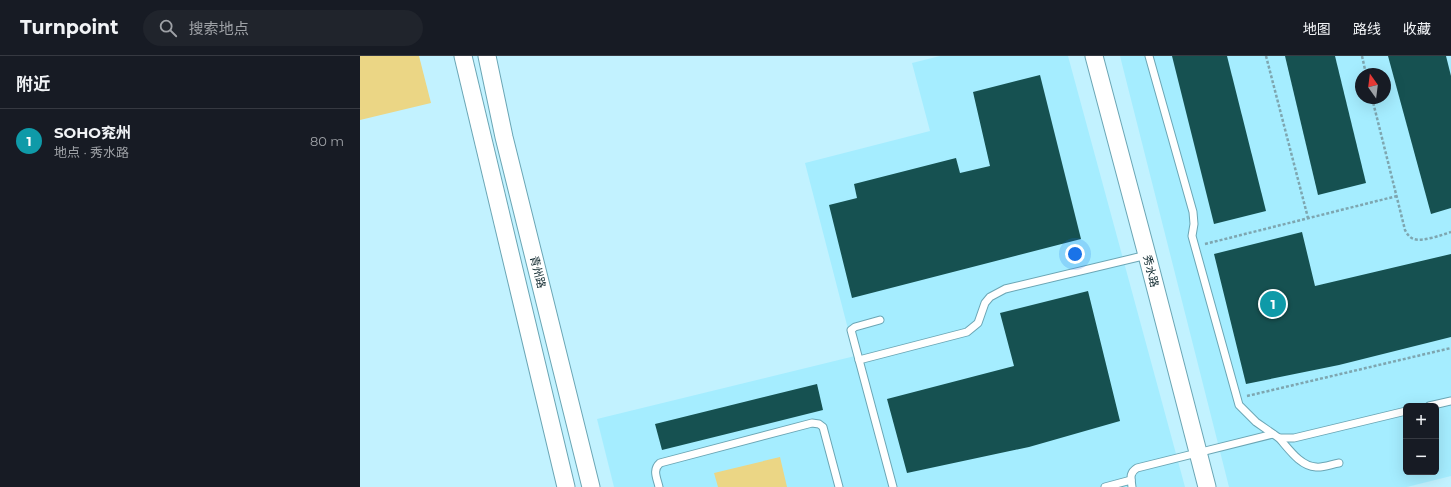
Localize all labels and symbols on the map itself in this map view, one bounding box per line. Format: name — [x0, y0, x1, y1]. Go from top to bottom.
north arrow — [1355, 68, 1391, 104]
your location — [1065, 244, 1085, 264]
street label: 秀水路 — [1140, 253, 1162, 289]
street label: 青州路 — [527, 254, 549, 290]
pin: 1 — [1260, 289, 1286, 319]

